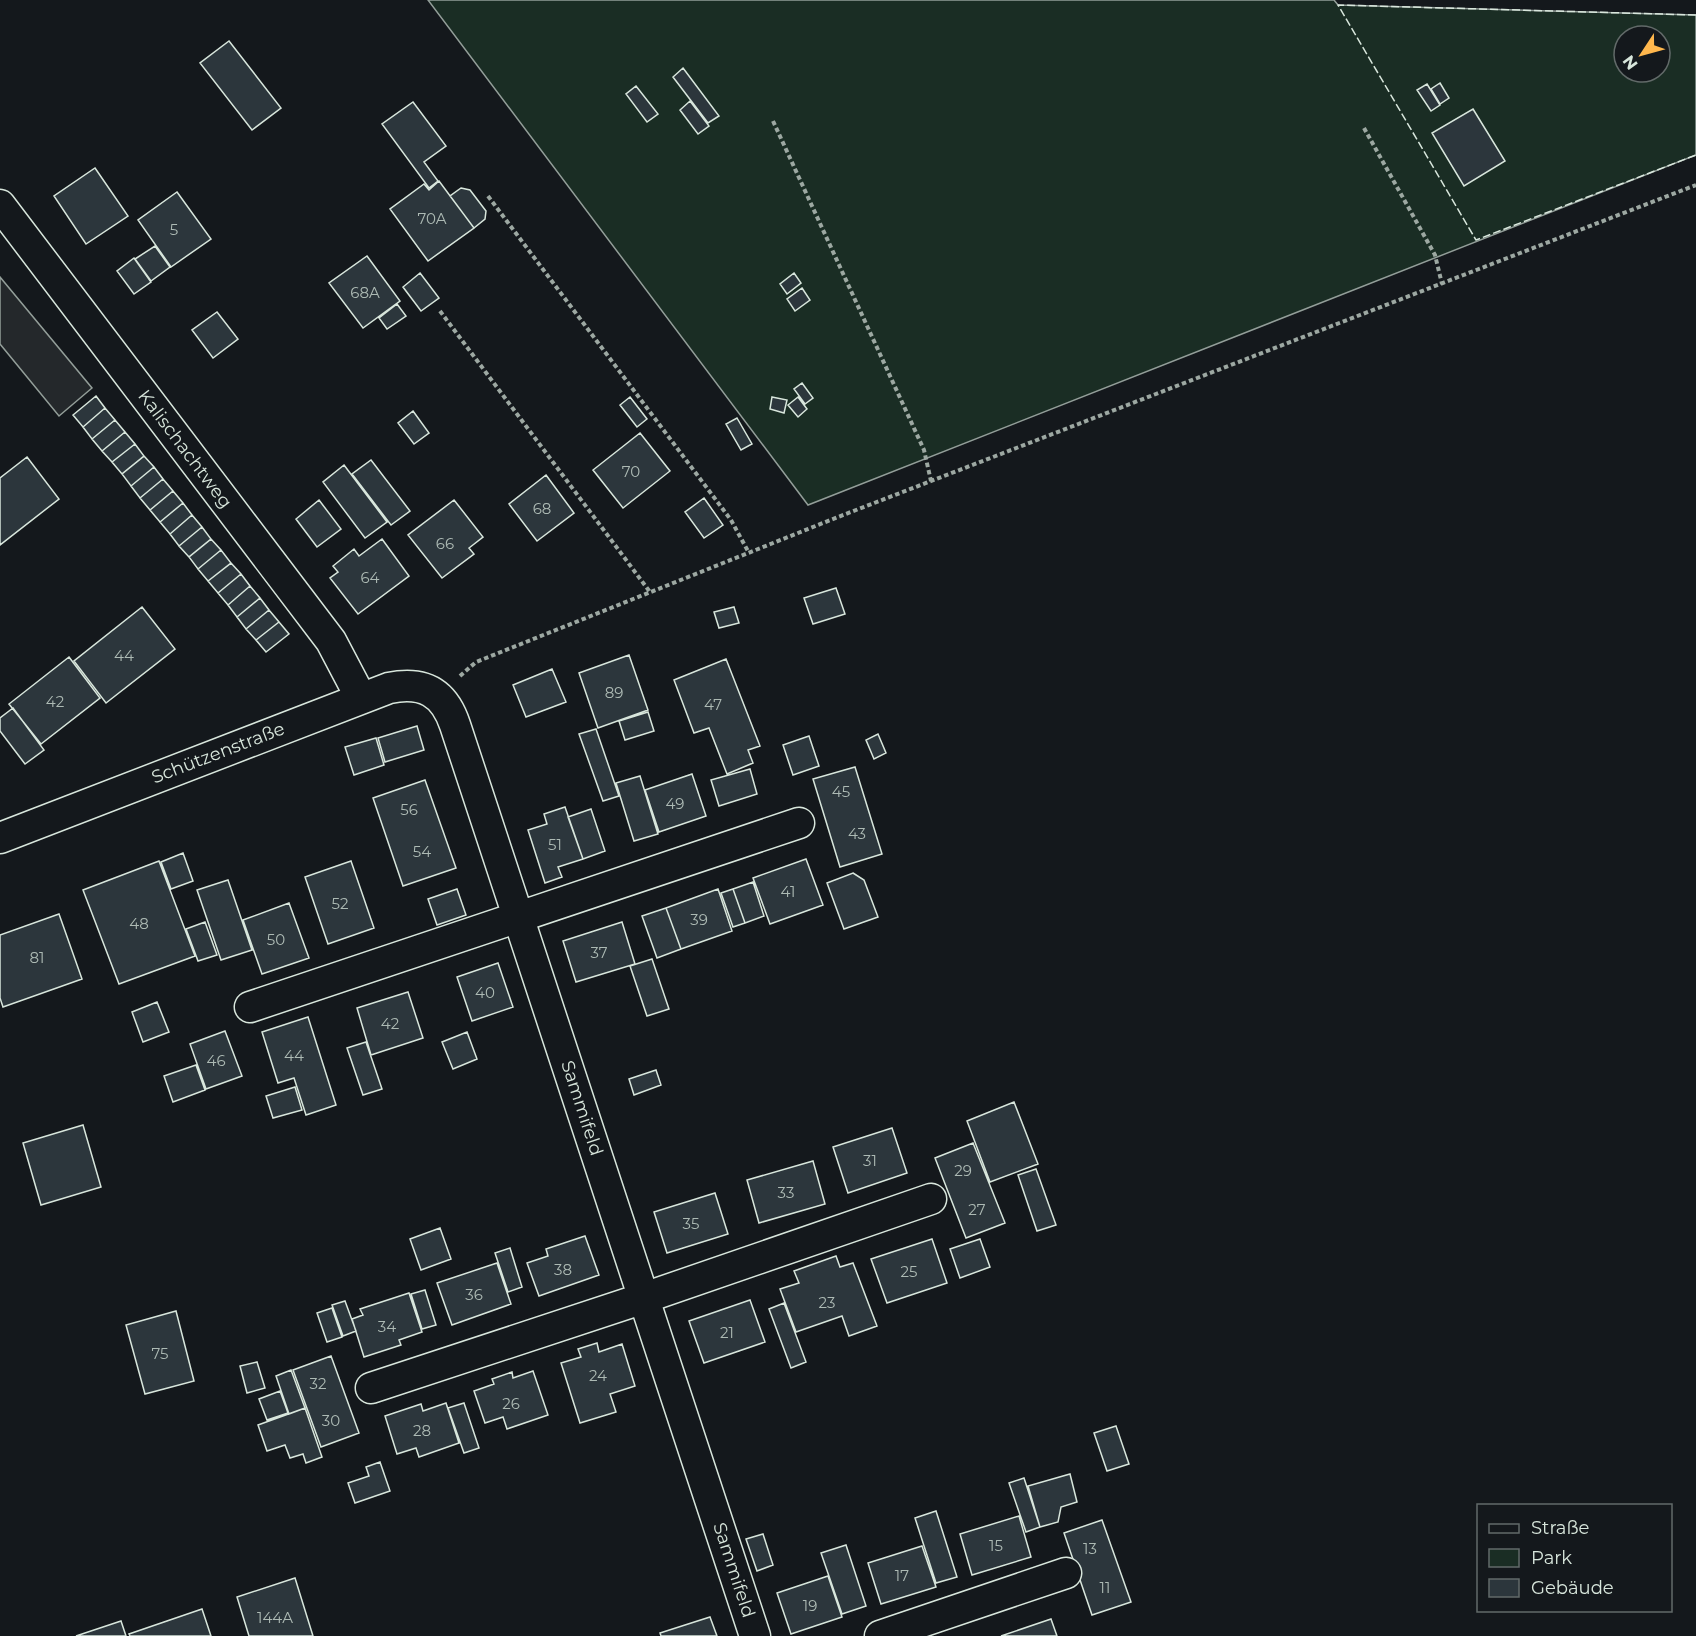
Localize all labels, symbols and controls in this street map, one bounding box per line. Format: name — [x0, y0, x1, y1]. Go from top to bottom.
north arrow — [1612, 24, 1672, 84]
text: N — [1619, 52, 1642, 73]
house number: 70A — [417, 209, 447, 228]
house number: 5 — [170, 220, 178, 239]
house number: 68A — [350, 283, 380, 302]
street label: Kalischachtweg — [133, 385, 237, 513]
house number: 70 — [622, 462, 640, 481]
house number: 68 — [533, 499, 551, 518]
house number: 66 — [436, 534, 454, 553]
house number: 64 — [360, 568, 380, 587]
house number: 44 — [114, 646, 134, 665]
house number: 89 — [605, 683, 623, 702]
house number: 42 — [46, 692, 64, 711]
house number: 47 — [704, 695, 722, 714]
street label: Schützenstraße — [148, 717, 288, 789]
house number: 45 — [832, 782, 850, 801]
house number: 49 — [666, 794, 684, 813]
house number: 56 — [400, 800, 418, 819]
house number: 43 — [848, 824, 866, 843]
house number: 51 — [548, 835, 562, 854]
house number: 54 — [413, 842, 431, 861]
house number: 41 — [781, 882, 795, 901]
house number: 52 — [332, 894, 348, 913]
house number: 39 — [690, 910, 708, 929]
house number: 48 — [129, 914, 149, 933]
house number: 50 — [267, 930, 285, 949]
house number: 37 — [590, 943, 608, 962]
house number: 81 — [30, 948, 45, 967]
house number: 40 — [475, 983, 495, 1002]
house number: 42 — [381, 1014, 399, 1033]
house number: 44 — [284, 1046, 304, 1065]
house number: 46 — [206, 1051, 226, 1070]
street label: Sammifeld — [556, 1058, 608, 1158]
house number: 31 — [863, 1151, 877, 1170]
house number: 29 — [954, 1161, 972, 1180]
house number: 33 — [778, 1183, 794, 1202]
house number: 27 — [968, 1200, 986, 1219]
house number: 35 — [683, 1214, 699, 1233]
house number: 38 — [554, 1260, 572, 1279]
house number: 25 — [900, 1262, 918, 1281]
house number: 36 — [465, 1285, 483, 1304]
house number: 23 — [819, 1293, 835, 1312]
house number: 34 — [378, 1317, 396, 1336]
house number: 21 — [720, 1323, 734, 1342]
house number: 75 — [151, 1344, 169, 1363]
house number: 24 — [589, 1366, 607, 1385]
house number: 32 — [310, 1374, 326, 1393]
house number: 26 — [502, 1394, 520, 1413]
house number: 30 — [322, 1411, 340, 1430]
house number: 28 — [413, 1421, 431, 1440]
legend — [1477, 1504, 1672, 1612]
text: Straße — [1531, 1517, 1590, 1539]
street label: Sammifeld — [708, 1520, 760, 1620]
house number: 15 — [989, 1536, 1003, 1555]
house number: 13 — [1083, 1539, 1097, 1558]
text: Park — [1531, 1547, 1572, 1569]
house number: 17 — [895, 1566, 909, 1585]
text: Gebäude — [1531, 1577, 1614, 1599]
house number: 11 — [1100, 1578, 1110, 1597]
house number: 19 — [803, 1596, 817, 1615]
house number: 144A — [257, 1608, 293, 1627]

